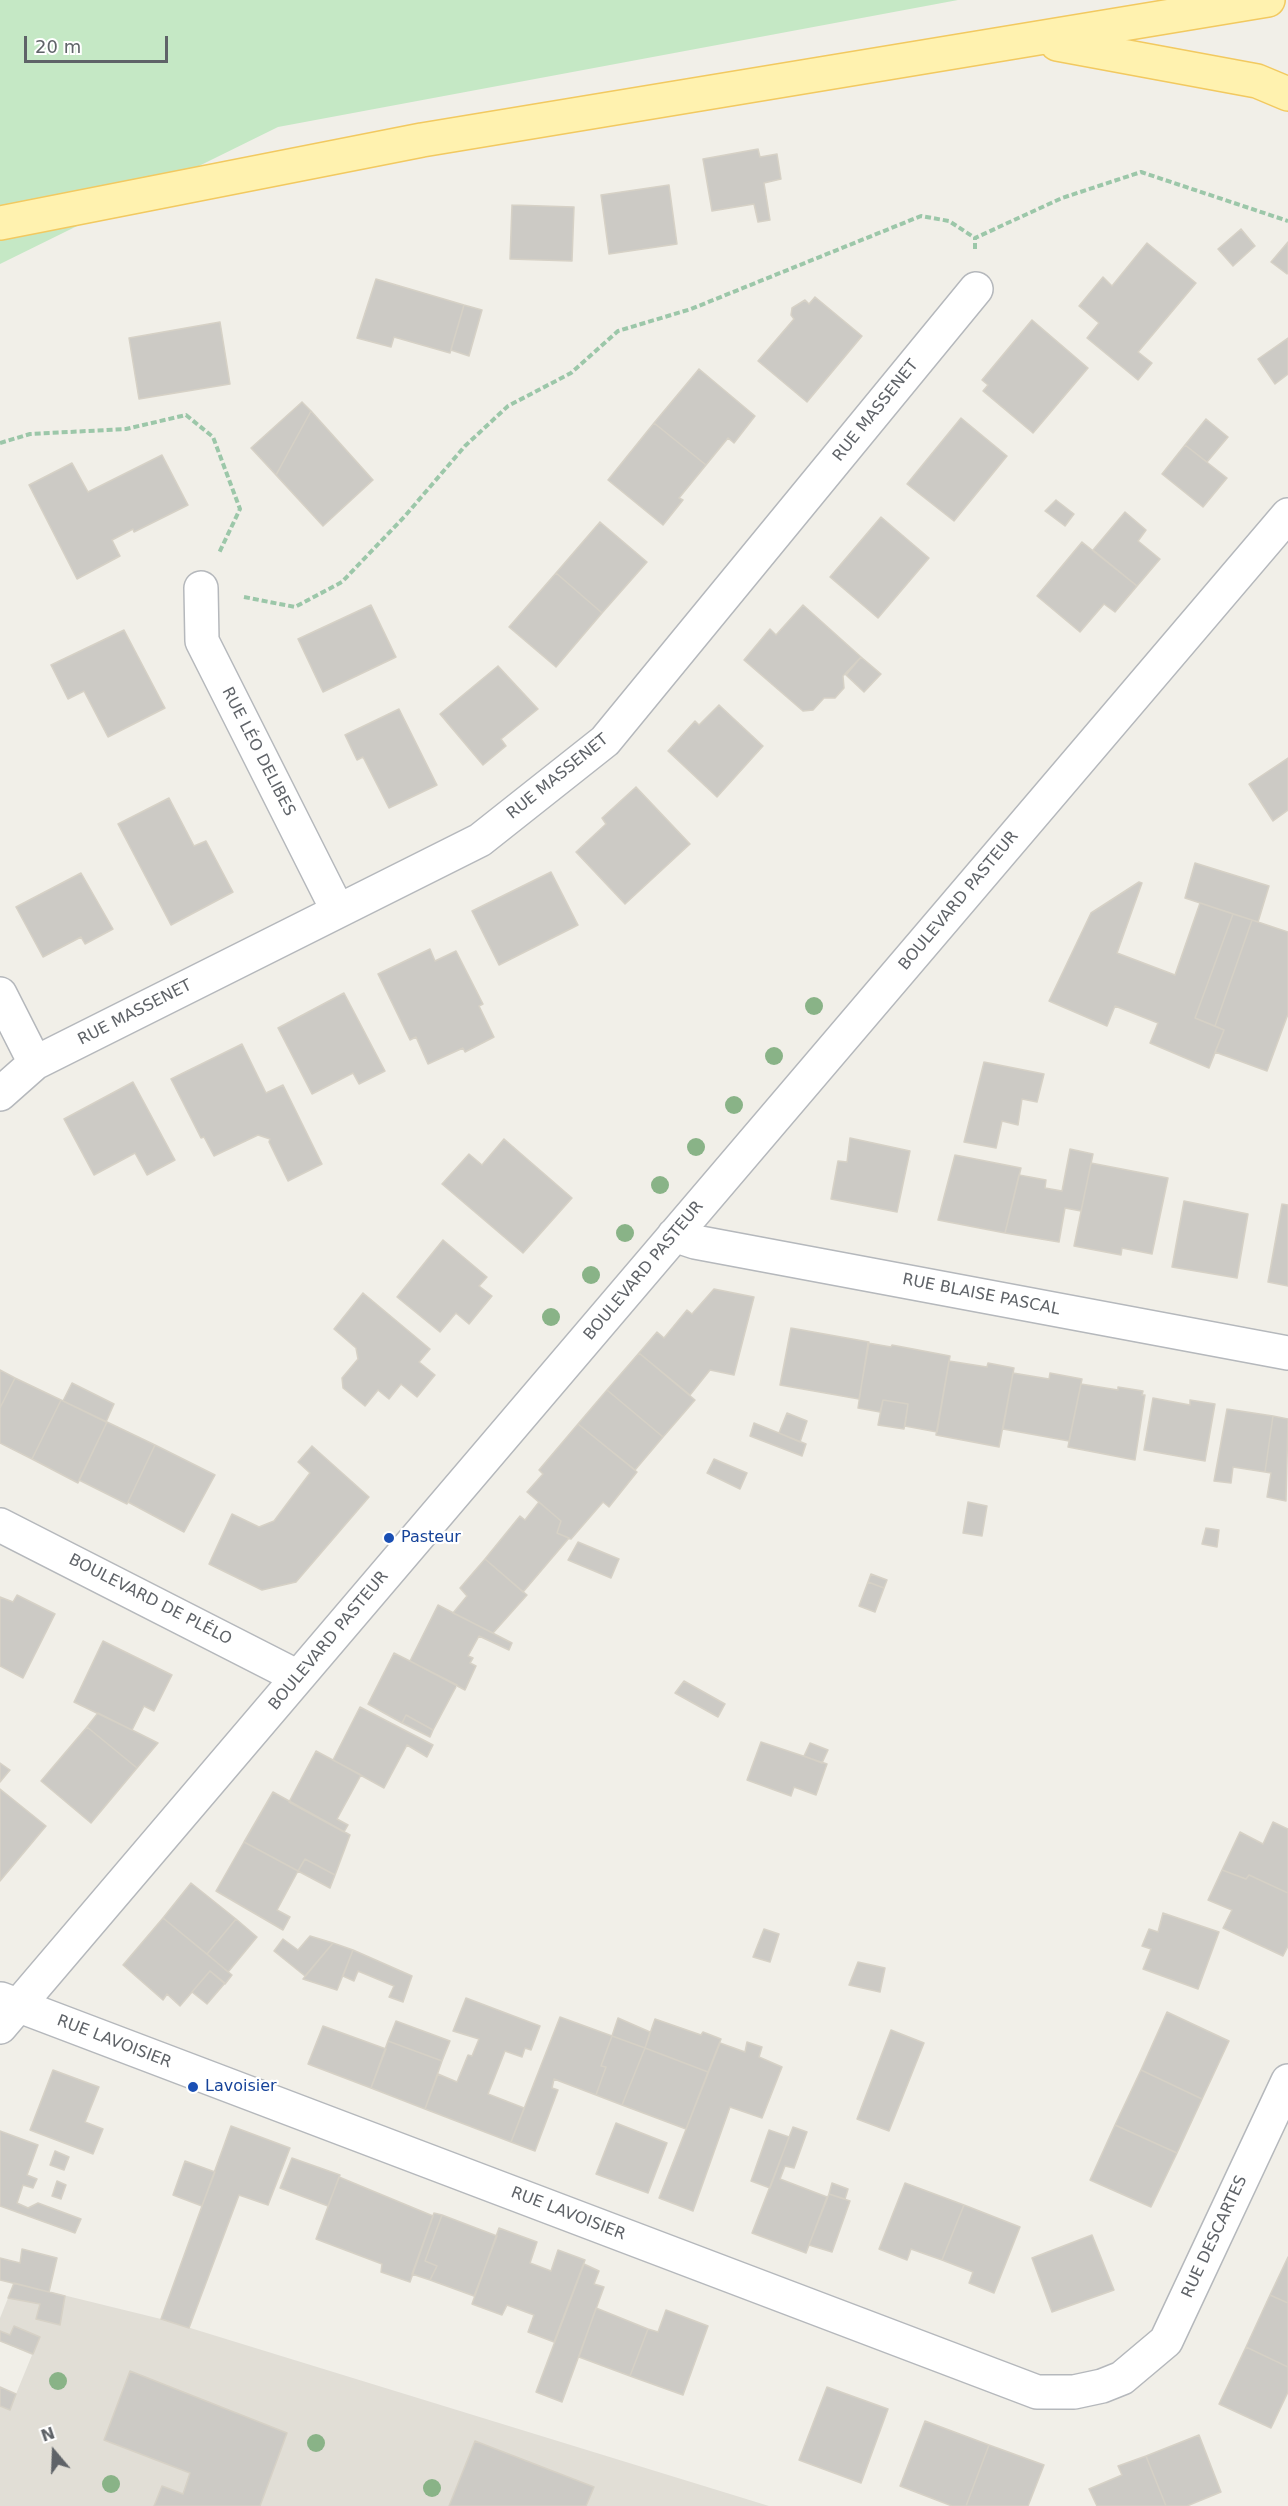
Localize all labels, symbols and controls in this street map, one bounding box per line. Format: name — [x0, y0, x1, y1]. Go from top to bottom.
scale bar — [27, 24, 171, 62]
text: 20 m — [35, 36, 81, 57]
street label: RUE MASSENET — [829, 356, 923, 466]
street label: RUE LÉO DELIBES — [217, 684, 299, 820]
street label: RUE MASSENET — [503, 730, 613, 824]
street label: BOULEVARD PASTEUR — [895, 827, 1023, 975]
street label: RUE MASSENET — [75, 976, 195, 1050]
street label: BOULEVARD PASTEUR — [580, 1197, 708, 1345]
street label: RUE BLAISE PASCAL — [901, 1270, 1061, 1320]
place label: Pasteur — [401, 1528, 461, 1548]
marker: Pasteur — [382, 1531, 396, 1545]
street label: BOULEVARD DE PLÉLO — [65, 1550, 235, 1650]
street label: BOULEVARD PASTEUR — [265, 1567, 393, 1715]
street label: RUE LAVOISIER — [54, 2011, 174, 2073]
place label: Lavoisier — [205, 2077, 277, 2097]
marker: Lavoisier — [186, 2080, 200, 2094]
street label: RUE DESCARTES — [1178, 2173, 1252, 2301]
street label: RUE LAVOISIER — [508, 2183, 628, 2245]
north arrow — [24, 2422, 84, 2482]
text: N — [39, 2423, 57, 2446]

